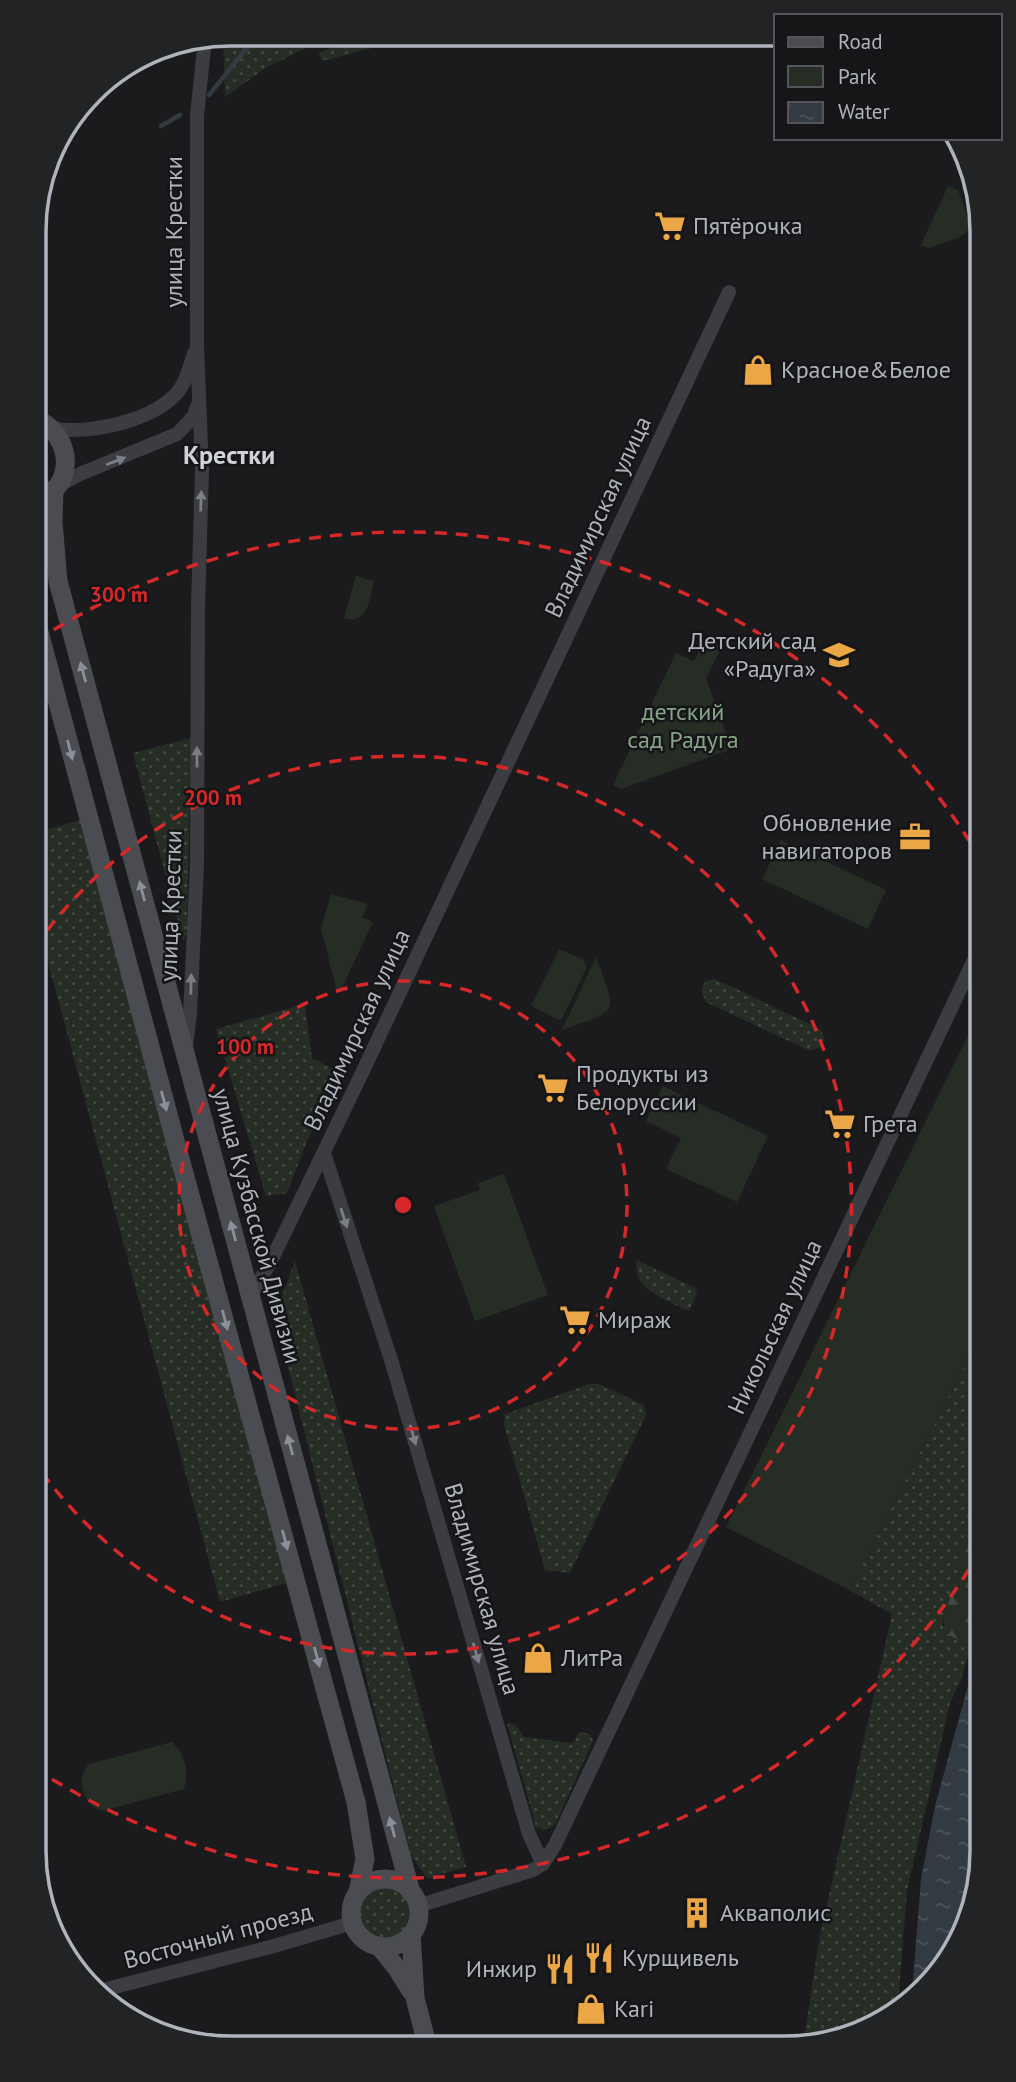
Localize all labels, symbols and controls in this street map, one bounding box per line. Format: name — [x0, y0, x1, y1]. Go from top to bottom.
legend — [774, 14, 1002, 140]
text: Road — [838, 28, 882, 55]
text: Park — [838, 63, 877, 90]
text: Water — [838, 98, 890, 125]
street label: улица Крестки — [158, 156, 189, 308]
supermarket icon: Пятёрочка — [653, 209, 687, 243]
place label: Пятёрочка — [693, 210, 803, 241]
shop icon: Красное&Белое — [741, 353, 775, 387]
place label: Красное&Белое — [781, 354, 951, 385]
street label: Владимирская улица — [537, 411, 658, 622]
district label: Крестки — [183, 438, 275, 471]
one-way arrow — [105, 455, 126, 466]
one-way arrow — [195, 490, 207, 512]
text: 300 m — [90, 581, 148, 608]
place label: Детский сад «Радуга» — [689, 625, 816, 684]
school or university icon: Детский сад «Радуга» — [822, 638, 856, 672]
one-way arrow — [77, 661, 87, 682]
park label: детский сад Радуга — [627, 696, 739, 755]
one-way arrow — [65, 739, 76, 761]
one-way arrow — [191, 745, 203, 767]
text: 200 m — [184, 784, 242, 811]
place label: Обновление навигаторов — [761, 807, 892, 866]
office icon: Обновление навигаторов — [898, 820, 932, 854]
street label: улица Крестки — [152, 830, 189, 982]
one-way arrow — [136, 880, 147, 902]
street label: Владимирская улица — [296, 924, 417, 1135]
one-way arrow — [185, 973, 197, 995]
text: 100 m — [216, 1033, 274, 1060]
place label: Продукты из Белоруссии — [576, 1058, 709, 1117]
supermarket icon: Продукты из Белоруссии — [536, 1071, 570, 1105]
street label: улица Кузбасской Дивизии — [206, 1085, 309, 1367]
one-way arrow — [159, 1090, 170, 1112]
supermarket icon: Грета — [823, 1107, 857, 1141]
place label: Грета — [863, 1108, 918, 1139]
centre of rings — [391, 1193, 415, 1217]
one-way arrow — [340, 1207, 350, 1228]
one-way arrow — [227, 1221, 237, 1242]
street label: Никольская улица — [721, 1234, 829, 1419]
supermarket icon: Мираж — [558, 1303, 592, 1337]
place label: Мираж — [598, 1304, 671, 1335]
one-way arrow — [220, 1309, 231, 1331]
one-way arrow — [408, 1424, 418, 1445]
one-way arrow — [284, 1434, 295, 1456]
street label: Владимирская улица — [437, 1479, 528, 1698]
one-way arrow — [280, 1529, 291, 1551]
shop icon: ЛитРа — [521, 1641, 555, 1675]
place label: ЛитРа — [560, 1642, 623, 1673]
one-way arrow — [472, 1643, 482, 1664]
one-way arrow — [312, 1646, 323, 1668]
one-way arrow — [386, 1816, 397, 1838]
street label: Восточный проезд — [120, 1895, 316, 1976]
building icon: Акваполис — [680, 1896, 714, 1930]
place label: Акваполис — [720, 1897, 831, 1928]
restaurant icon: Курщивель — [582, 1941, 616, 1975]
place label: Курщивель — [622, 1942, 739, 1973]
restaurant icon: Инжир — [543, 1952, 577, 1986]
place label: Инжир — [466, 1953, 537, 1984]
shop icon: Kari — [574, 1992, 608, 2026]
place label: Kari — [614, 1993, 654, 2024]

